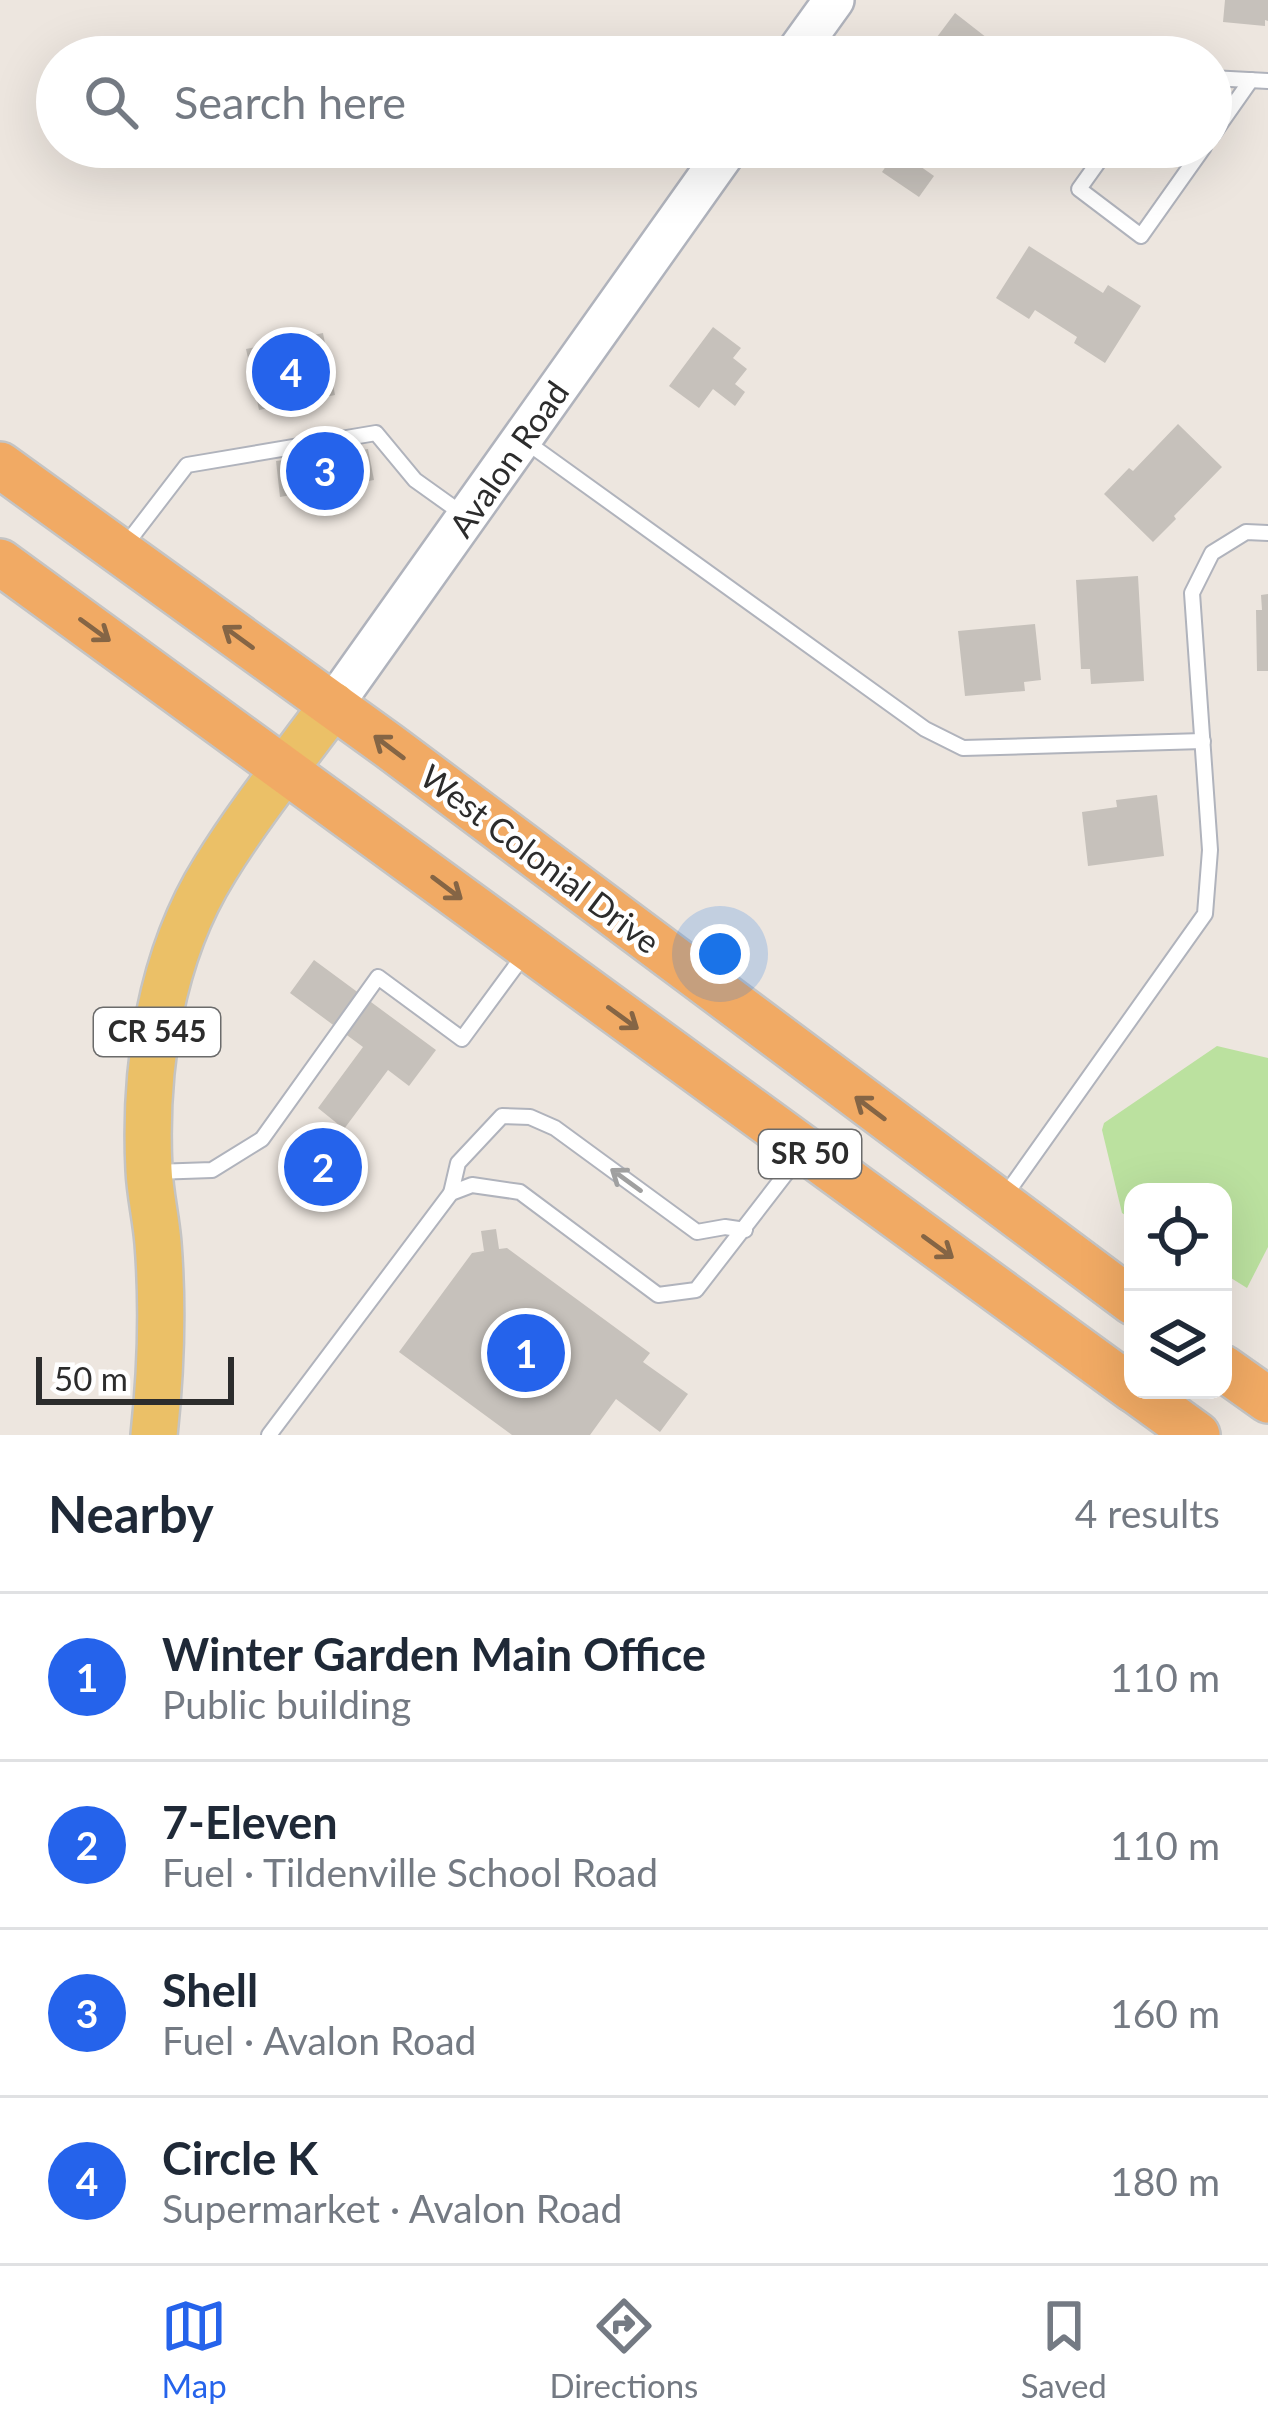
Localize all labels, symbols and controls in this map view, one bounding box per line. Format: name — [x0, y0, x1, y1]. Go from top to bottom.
search box — [36, 36, 1232, 168]
icon: search — [78, 69, 144, 135]
text: Search here — [174, 75, 406, 129]
pin: 4 — [252, 327, 330, 417]
street label: Avalon Road — [440, 373, 576, 544]
pin: 3 — [286, 426, 364, 516]
one-way arrow — [78, 617, 111, 642]
one-way arrow — [222, 624, 255, 650]
one-way arrow — [374, 734, 406, 760]
street label: West Colonial Drive — [413, 755, 668, 961]
one-way arrow — [430, 875, 463, 901]
your location — [690, 924, 750, 984]
one-way arrow — [606, 1004, 639, 1030]
road number: CR 545 — [94, 1008, 220, 1056]
one-way arrow — [854, 1095, 887, 1121]
pin: 2 — [284, 1122, 362, 1212]
road number: SR 50 — [759, 1130, 861, 1178]
one-way arrow — [610, 1168, 643, 1194]
map controls — [1124, 1183, 1232, 1399]
button: locate — [1124, 1183, 1232, 1291]
one-way arrow — [921, 1234, 954, 1259]
button: layers — [1124, 1291, 1232, 1399]
pin: 1 — [487, 1308, 565, 1398]
scale bar — [36, 1351, 234, 1404]
text: 50 m — [54, 1358, 128, 1398]
text: Nearby — [48, 1483, 214, 1544]
text: 4 results — [1075, 1490, 1220, 1536]
text: Winter Garden Main Office — [162, 1627, 706, 1681]
text: 1 — [76, 1654, 98, 1700]
text: 110 m — [1110, 1654, 1220, 1700]
text: Public building — [162, 1681, 411, 1727]
text: 7-Eleven — [162, 1795, 338, 1849]
text: 2 — [76, 1822, 98, 1868]
text: 110 m — [1110, 1822, 1220, 1868]
text: Fuel · Tildenville School Road — [162, 1849, 658, 1895]
text: Shell — [162, 1963, 258, 2017]
text: 3 — [76, 1990, 98, 2036]
text: 160 m — [1110, 1990, 1220, 2036]
text: Fuel · Avalon Road — [162, 2017, 476, 2063]
text: Circle K — [162, 2131, 318, 2185]
text: 4 — [76, 2158, 98, 2204]
text: 180 m — [1110, 2158, 1220, 2204]
text: Supermarket · Avalon Road — [162, 2185, 622, 2231]
tab: Map — [161, 2293, 227, 2405]
tab: Directions — [549, 2293, 698, 2405]
tab: Saved — [1021, 2293, 1107, 2405]

